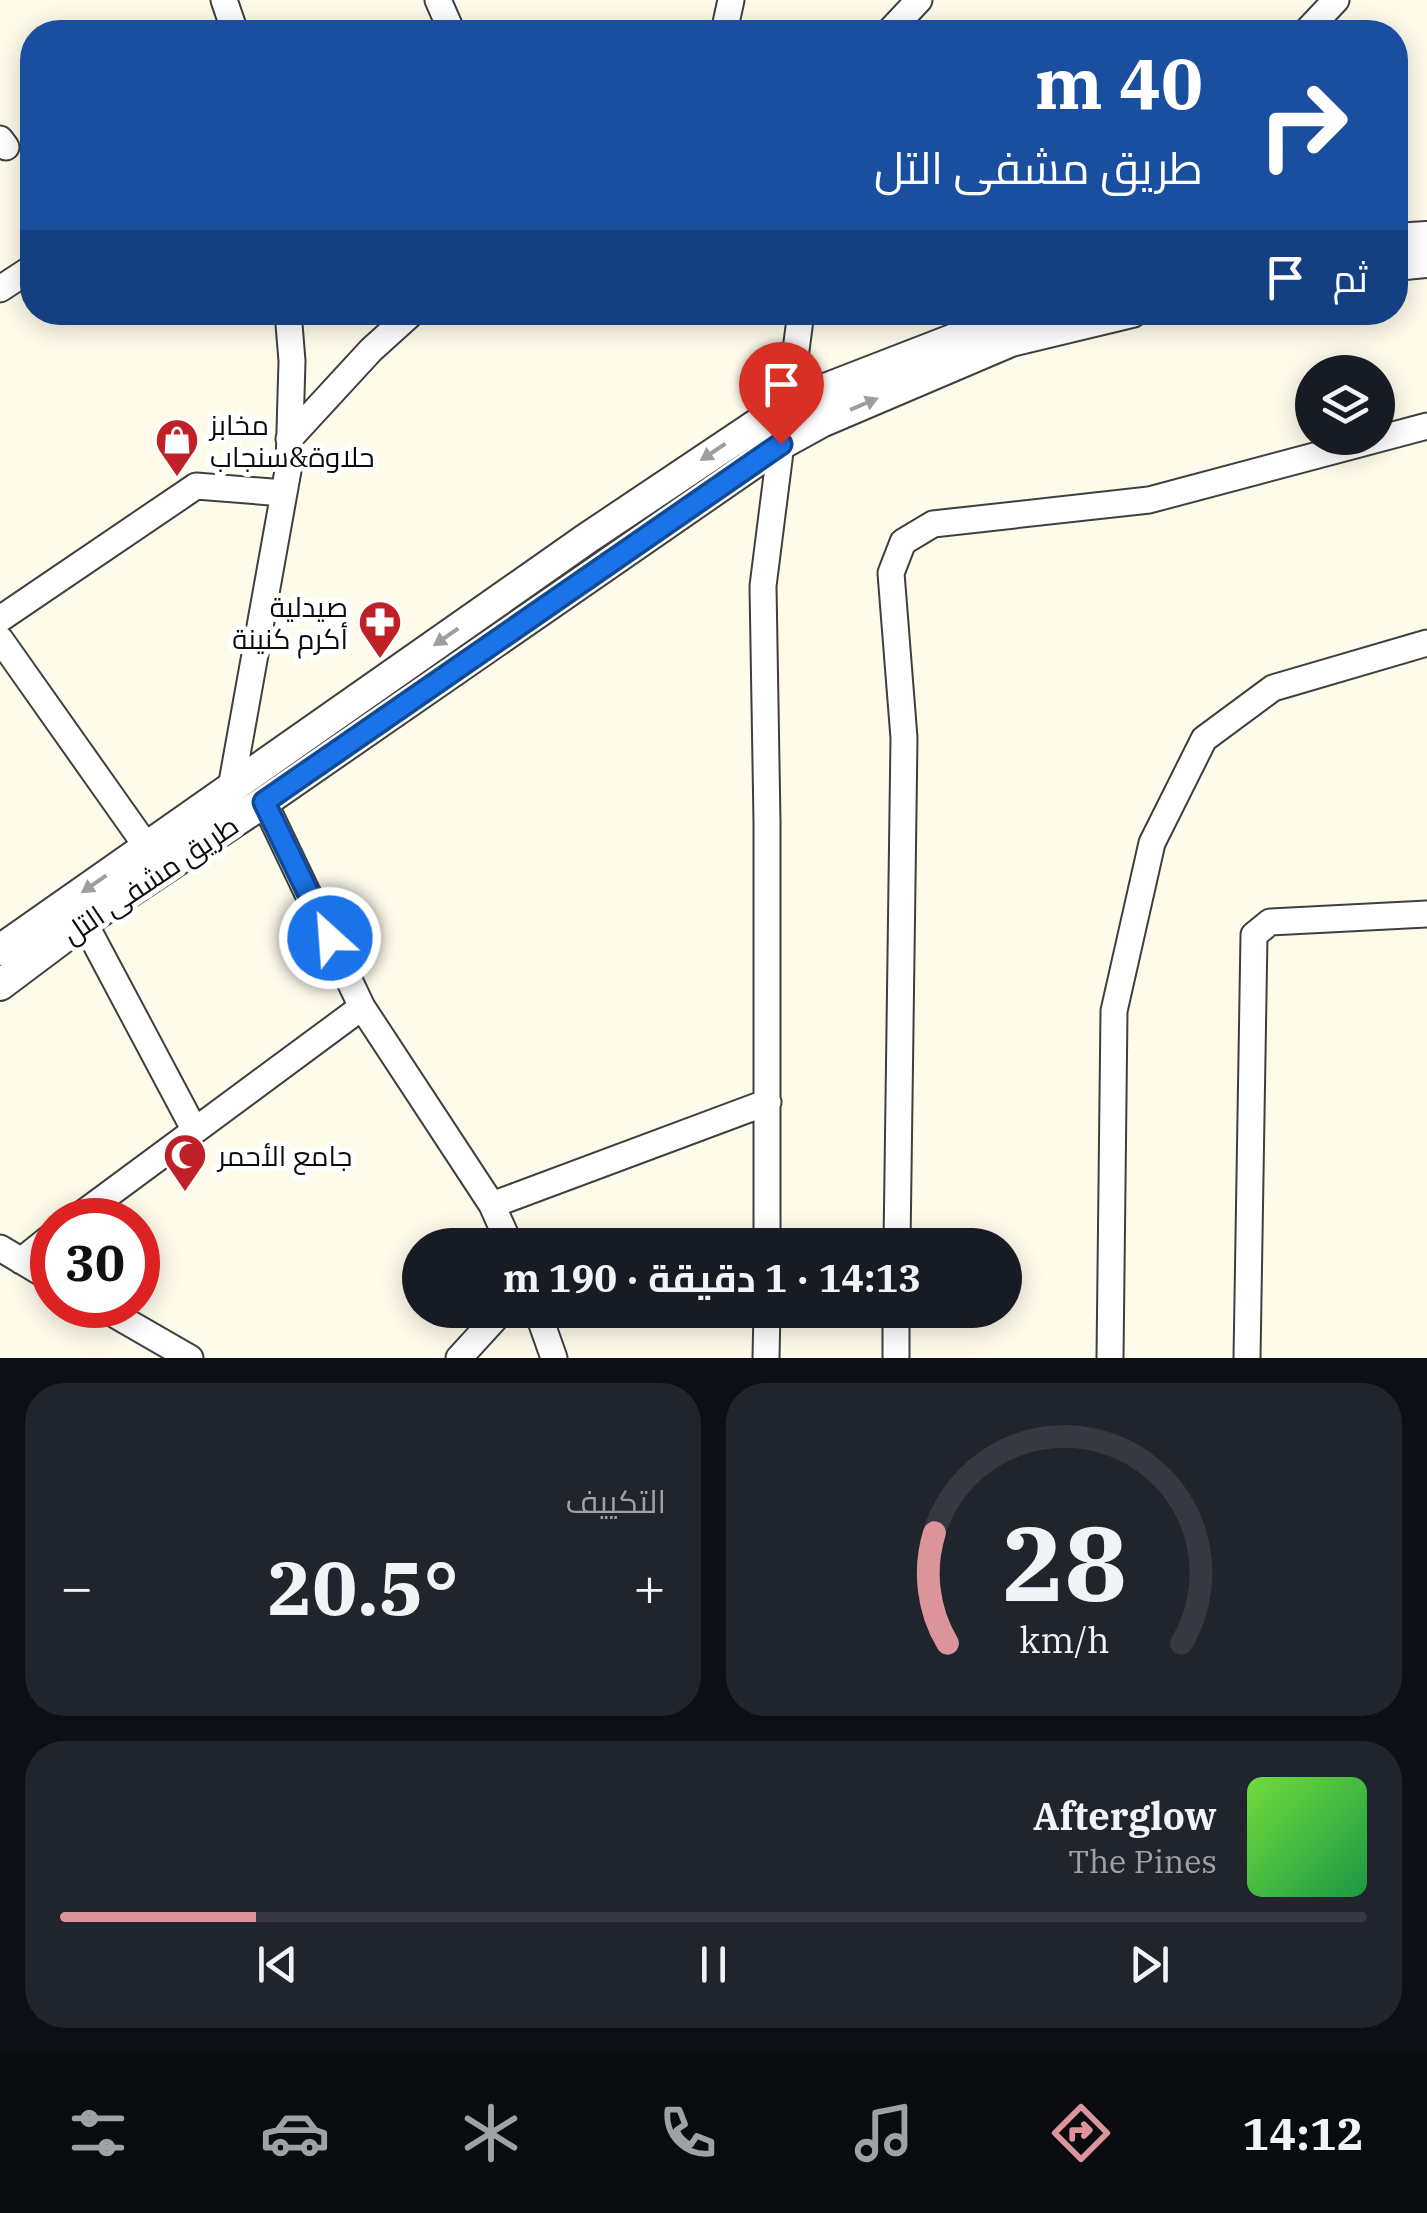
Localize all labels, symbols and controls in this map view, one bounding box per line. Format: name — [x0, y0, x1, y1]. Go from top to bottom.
text: 40 m — [1035, 37, 1203, 128]
icon: right — [1238, 60, 1368, 190]
text: طريق مشفى التل — [874, 138, 1203, 196]
icon: arrive — [1258, 250, 1313, 305]
text: ثم — [1333, 253, 1368, 302]
pin — [739, 342, 824, 445]
map controls — [1295, 355, 1395, 455]
button: layers — [1295, 355, 1395, 455]
icon: arrive — [754, 357, 809, 412]
one-way arrow — [849, 396, 879, 412]
place label: مخابز حلاوة&سنجاب — [208, 406, 374, 475]
shop icon: مخابز حلاوة&سنجاب — [154, 417, 200, 478]
one-way arrow — [699, 442, 726, 461]
place label: صيدلية أكرم كنينة — [232, 588, 348, 659]
pharmacy icon: صيدلية أكرم كنينة — [357, 599, 403, 660]
one-way arrow — [433, 627, 459, 646]
street label: طريق مشفى التل — [55, 806, 245, 952]
one-way arrow — [80, 874, 107, 893]
position arrow — [278, 886, 382, 990]
mosque icon: جامع الأحمر — [162, 1132, 208, 1193]
place label: جامع الأحمر — [216, 1137, 352, 1175]
speed limit sign: 30 — [30, 1198, 160, 1328]
text: 14:13 · 1 دقيقة · 190 m — [503, 1253, 921, 1302]
text: التكييف — [566, 1480, 666, 1522]
text: 28 — [1002, 1494, 1126, 1630]
text: 20.5° — [267, 1538, 459, 1636]
text: − — [60, 1551, 93, 1622]
text: + — [633, 1551, 666, 1622]
text: km/h — [1019, 1616, 1109, 1663]
text: Afterglow — [1033, 1791, 1217, 1840]
text: The Pines — [1068, 1840, 1217, 1882]
icon: previous — [250, 1937, 305, 1992]
icon: pause — [686, 1937, 741, 1992]
icon: next — [1122, 1937, 1177, 1992]
icon: filters — [63, 2098, 133, 2168]
icon: car — [260, 2098, 330, 2168]
icon: climate — [456, 2098, 526, 2168]
icon: phone — [653, 2098, 723, 2168]
icon: music — [849, 2098, 919, 2168]
icon: directions — [1046, 2098, 1116, 2168]
text: 14:12 — [1242, 2104, 1364, 2162]

